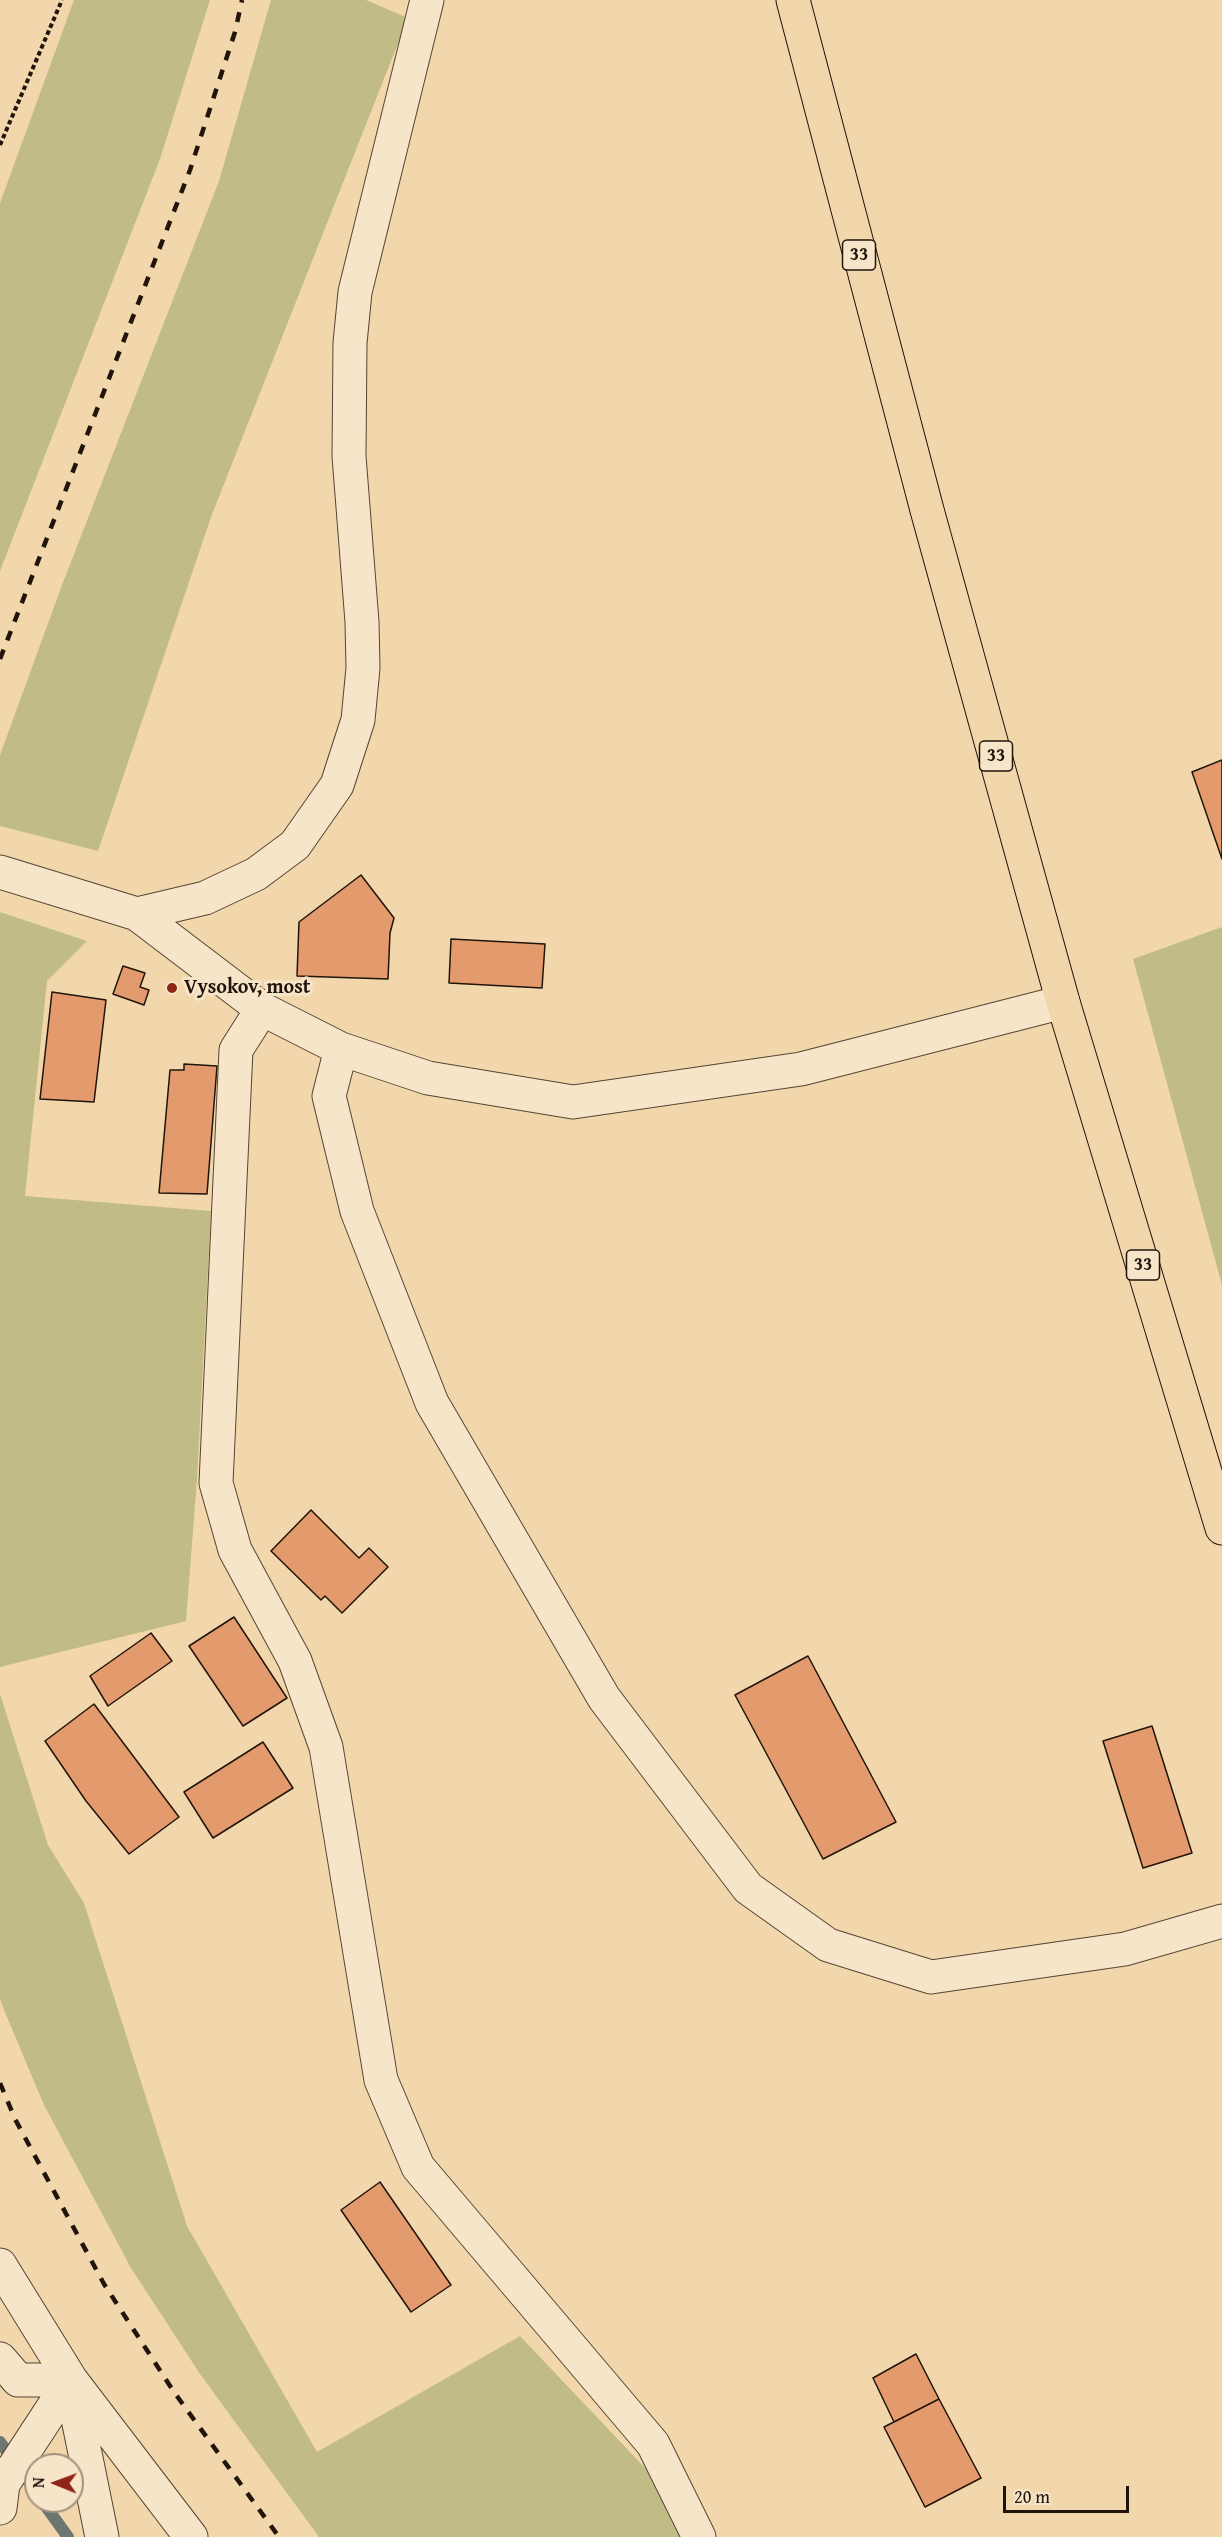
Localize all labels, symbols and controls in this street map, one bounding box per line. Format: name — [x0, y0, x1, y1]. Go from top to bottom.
road number: 33 — [842, 240, 876, 270]
road number: 33 — [980, 741, 1012, 771]
place label: Vysokov, most — [184, 976, 310, 1000]
marker: Vysokov, most — [165, 981, 179, 995]
road number: 33 — [1126, 1250, 1160, 1280]
north arrow — [24, 2453, 84, 2513]
scale bar — [1006, 2474, 1132, 2512]
text: N — [26, 2477, 50, 2488]
text: 20 m — [1014, 2483, 1050, 2510]

